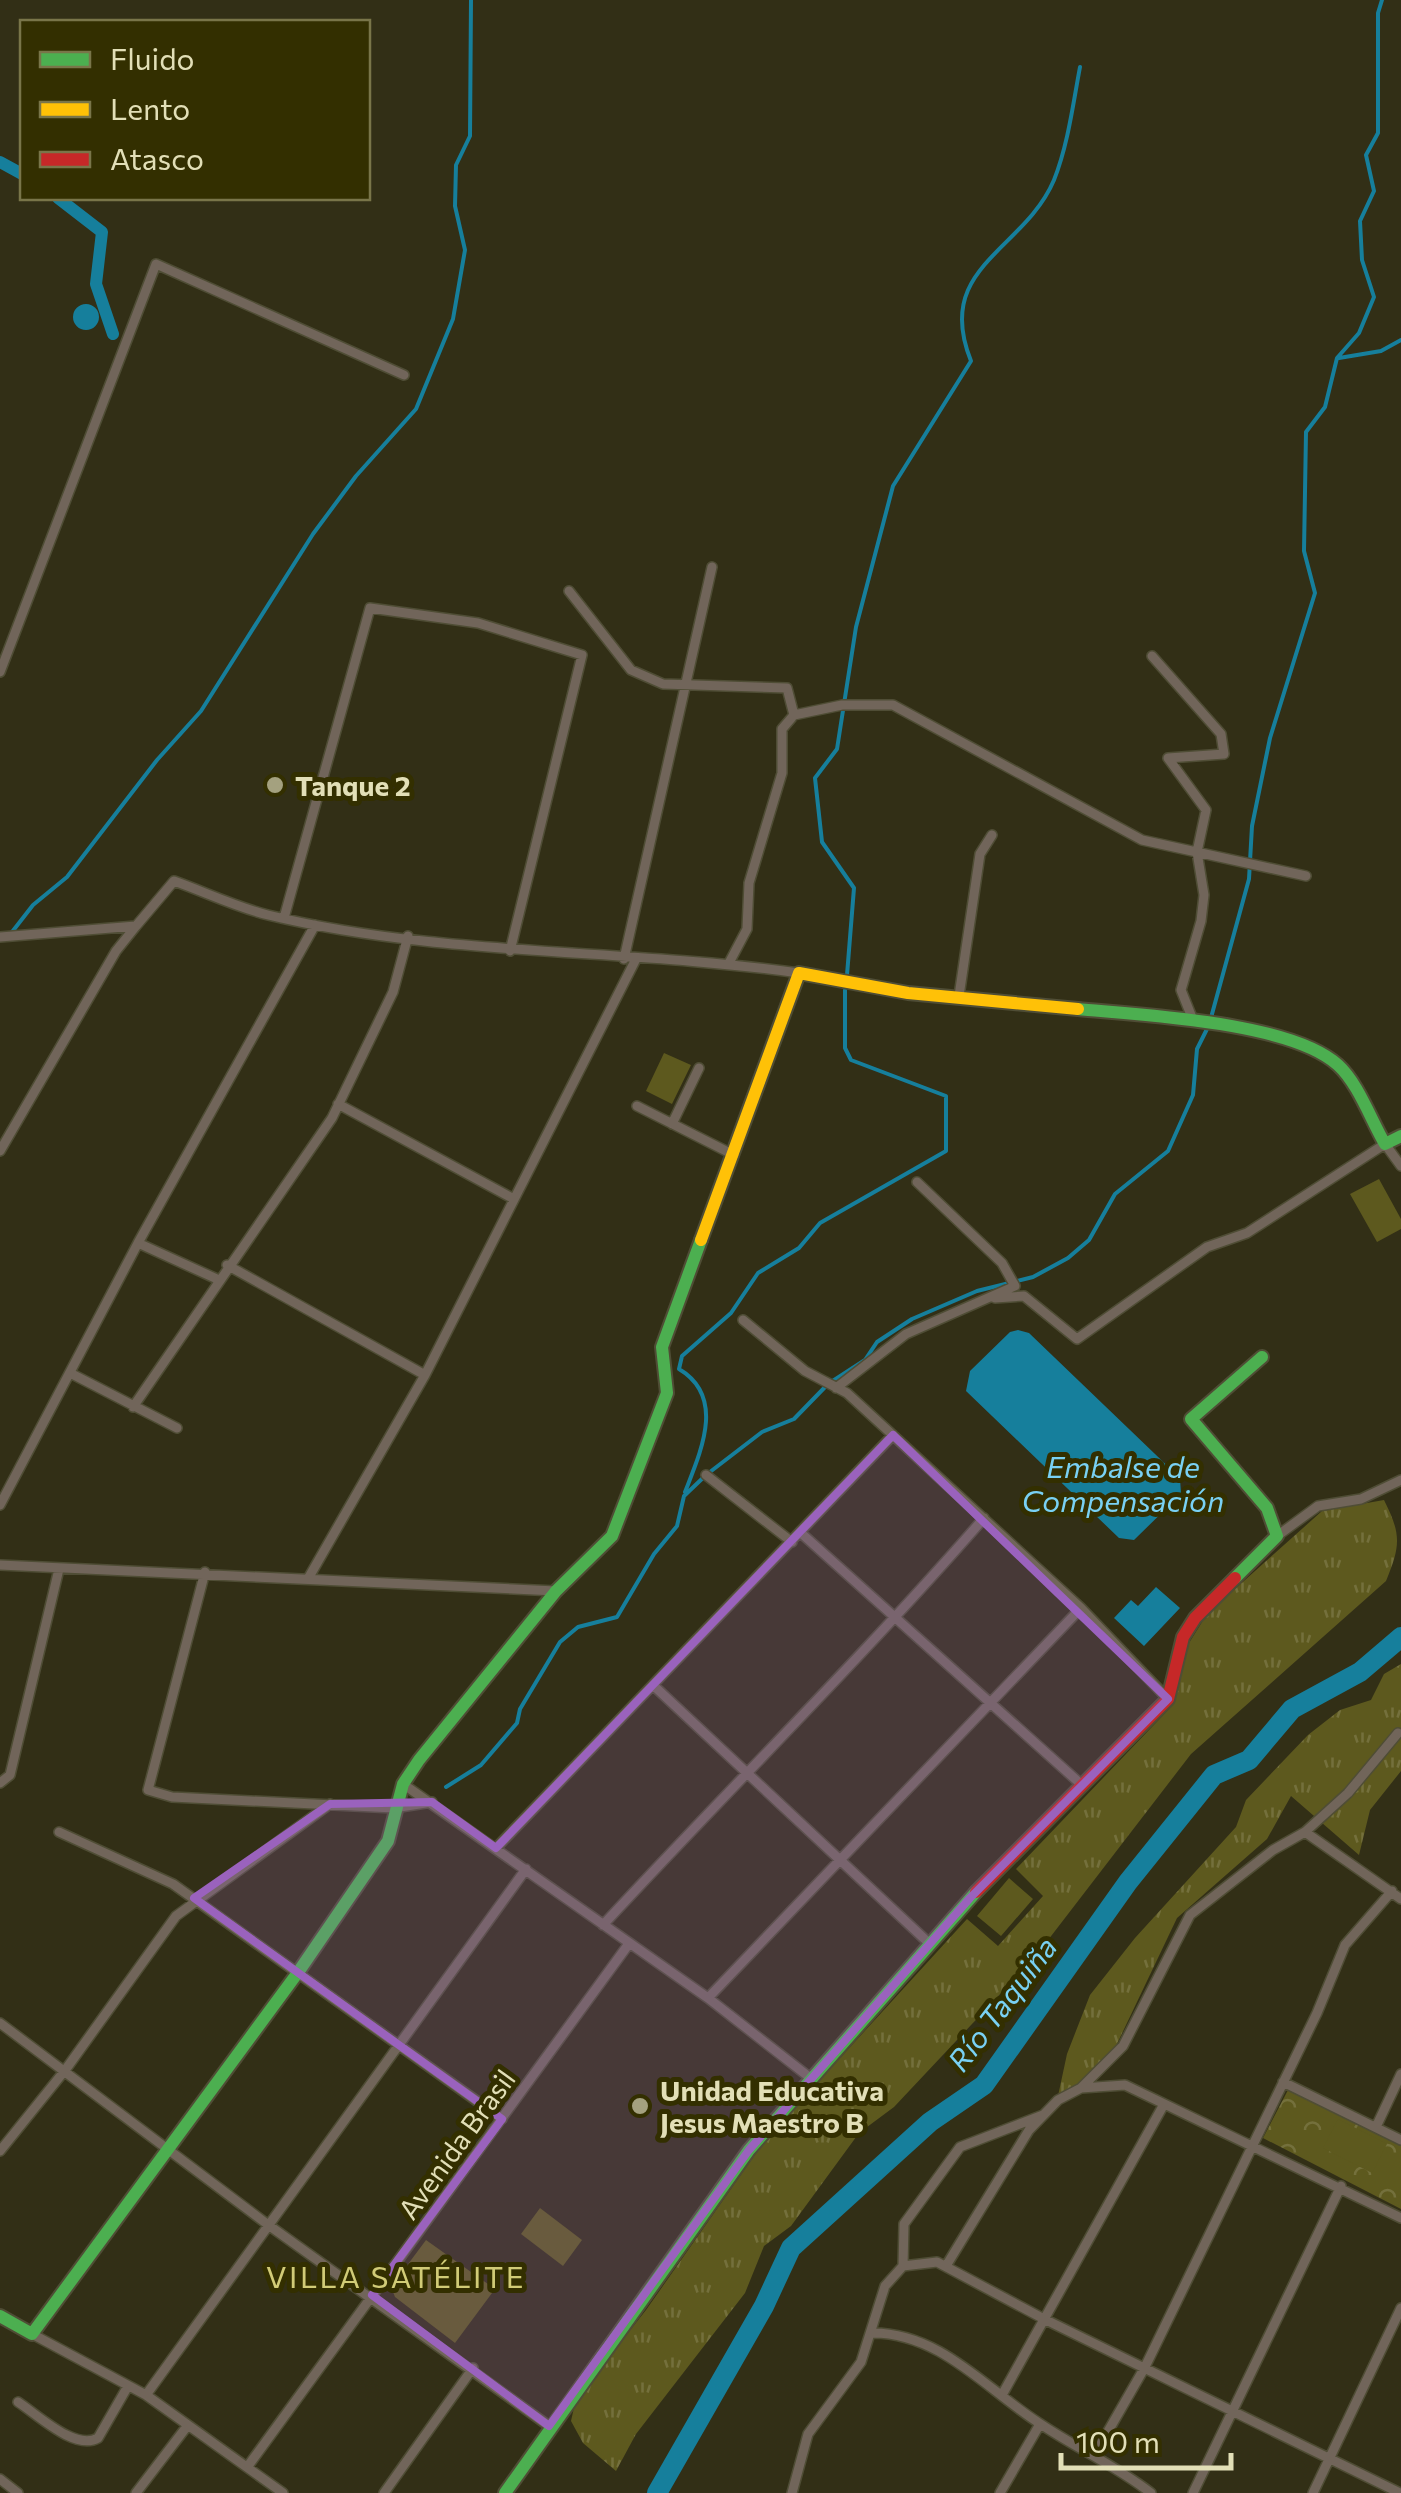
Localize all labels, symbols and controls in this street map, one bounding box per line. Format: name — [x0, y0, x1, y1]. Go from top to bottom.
legend — [20, 20, 370, 200]
text: Fluido — [110, 39, 195, 76]
text: Lento — [110, 89, 190, 126]
text: Atasco — [110, 139, 204, 176]
place label: Tanque 2 — [295, 768, 411, 802]
marker: Tanque 2 — [264, 774, 286, 796]
water label: Embalse de Compensación — [1022, 1447, 1224, 1518]
water label: Río Taquiña — [938, 1928, 1064, 2078]
street label: Avenida Brasil — [390, 2062, 522, 2226]
place label: Unidad Educativa Jesus Maestro B — [660, 2073, 884, 2139]
marker: Unidad Educativa Jesus Maestro B — [629, 2095, 651, 2117]
district label: VILLA SATÉLITE — [266, 2257, 526, 2294]
scale bar — [1061, 2408, 1231, 2470]
text: 100 m — [1076, 2422, 1160, 2459]

